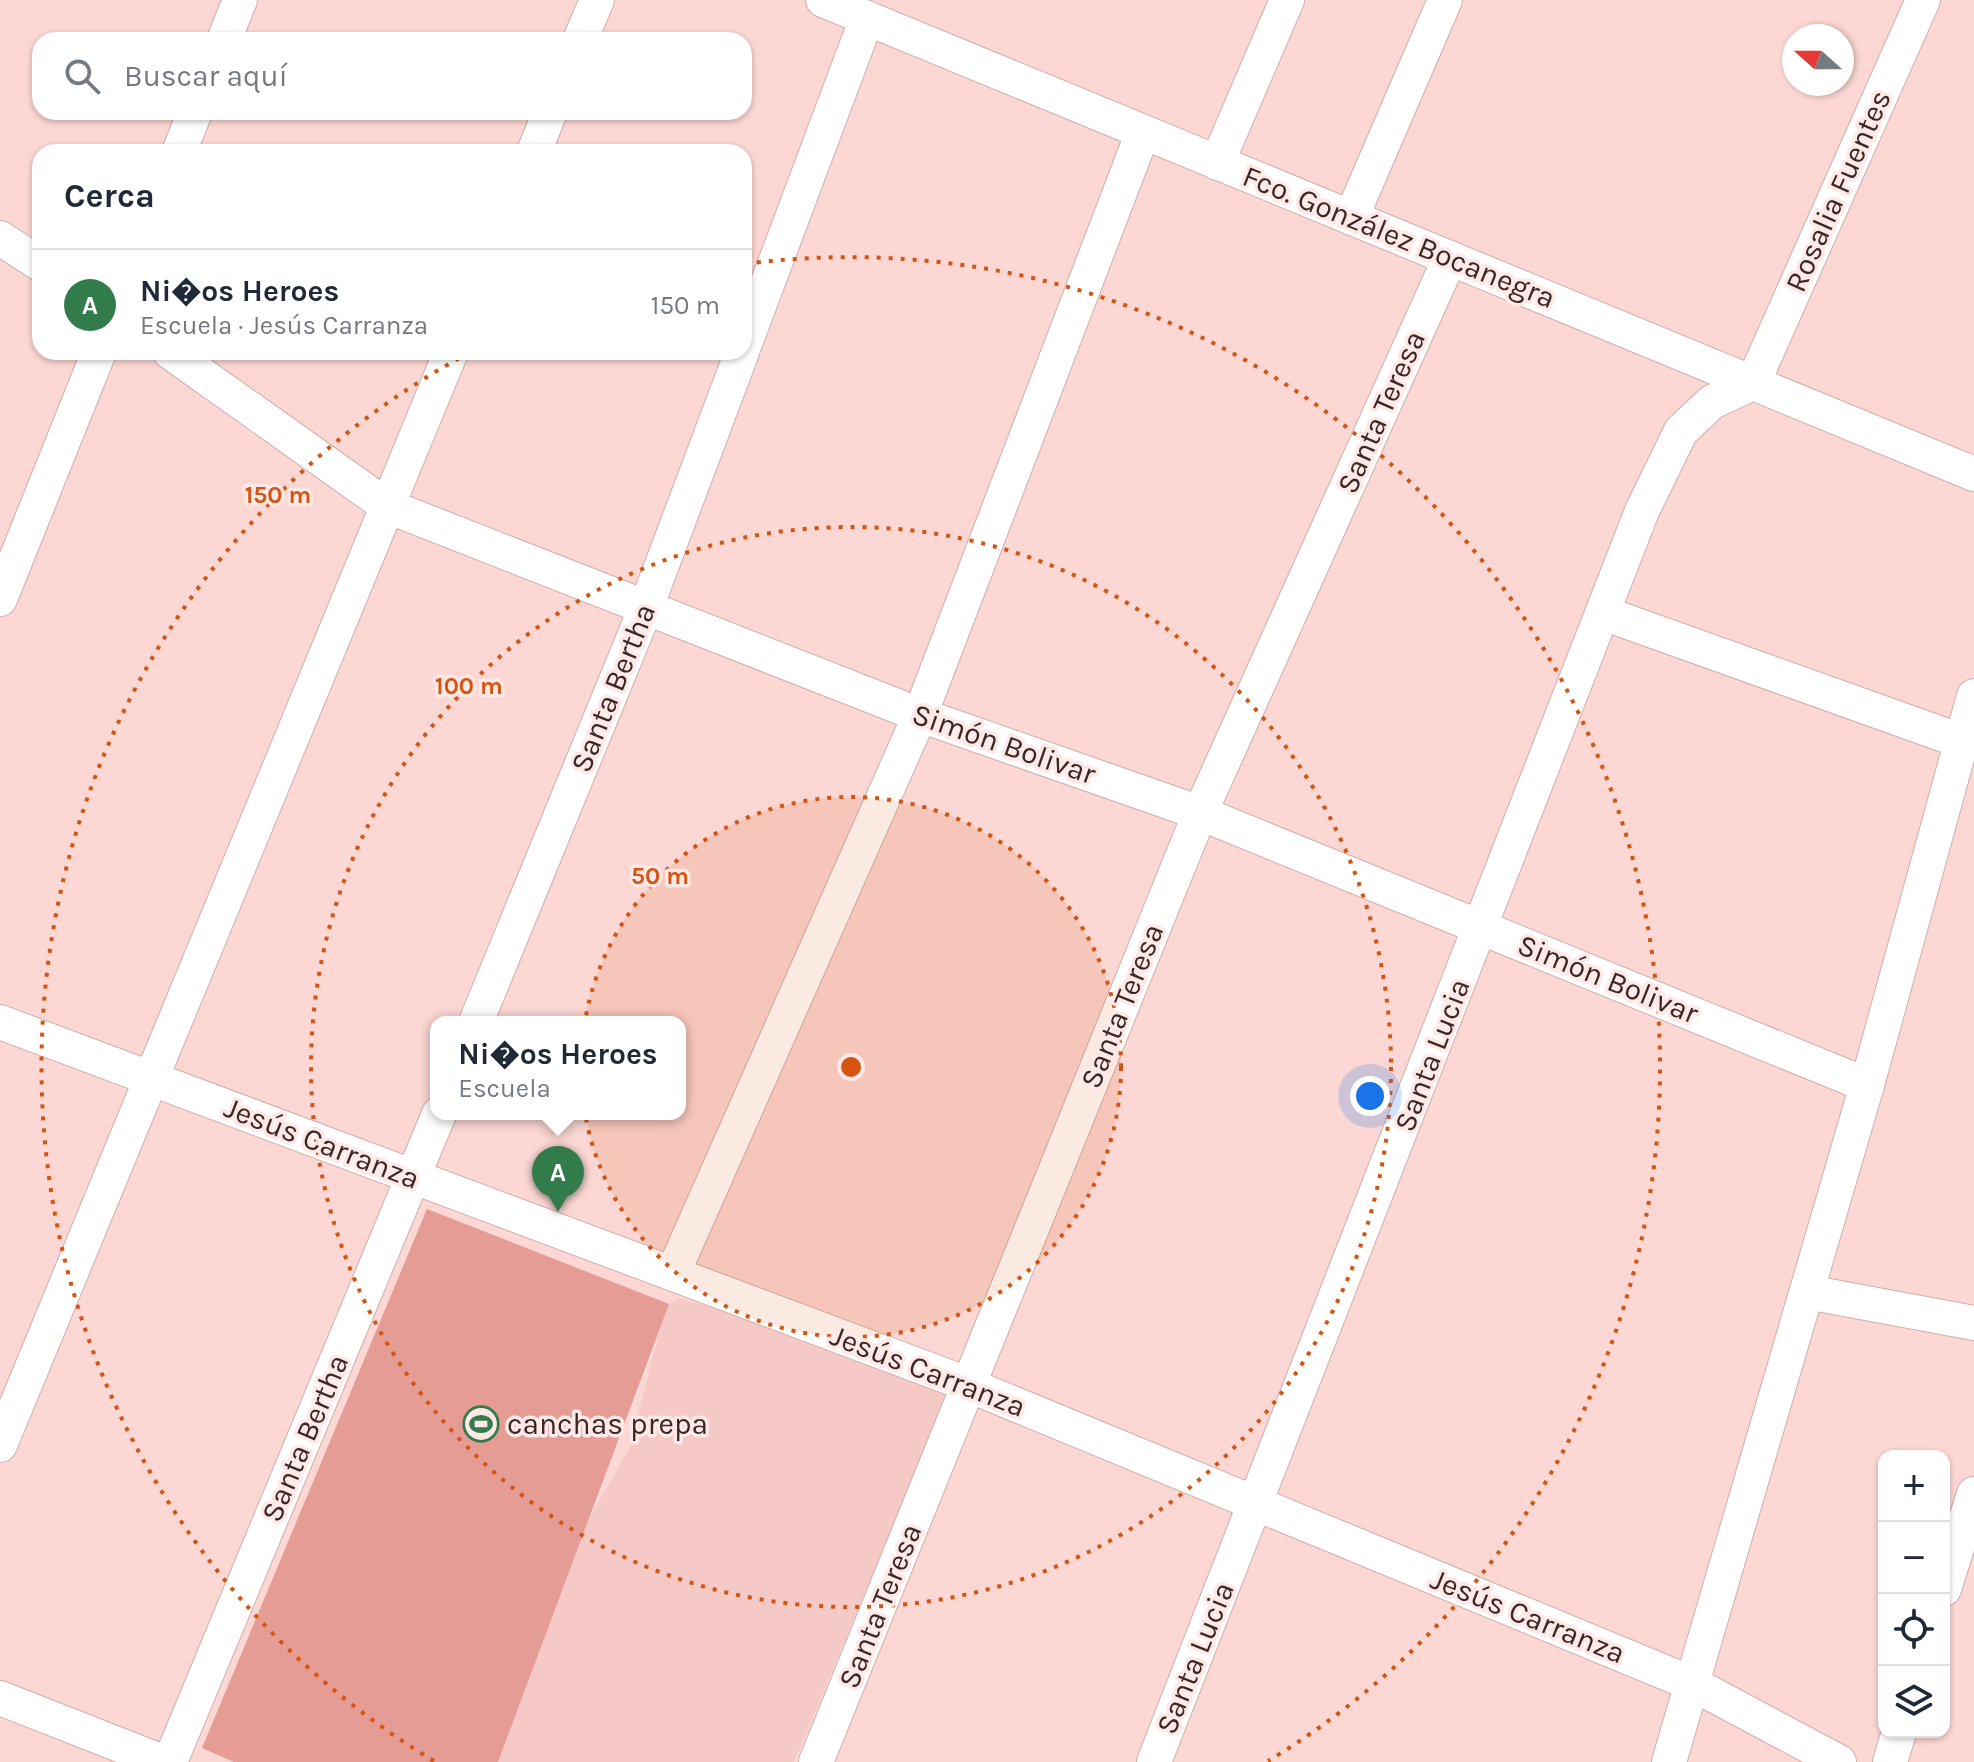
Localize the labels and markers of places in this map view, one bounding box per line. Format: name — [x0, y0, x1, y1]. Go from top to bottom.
centre of rings — [837, 1053, 865, 1081]
pin: A — [532, 1146, 584, 1212]
sports icon: canchas prepa — [462, 1405, 500, 1443]
place label: canchas prepa — [507, 1406, 708, 1442]

